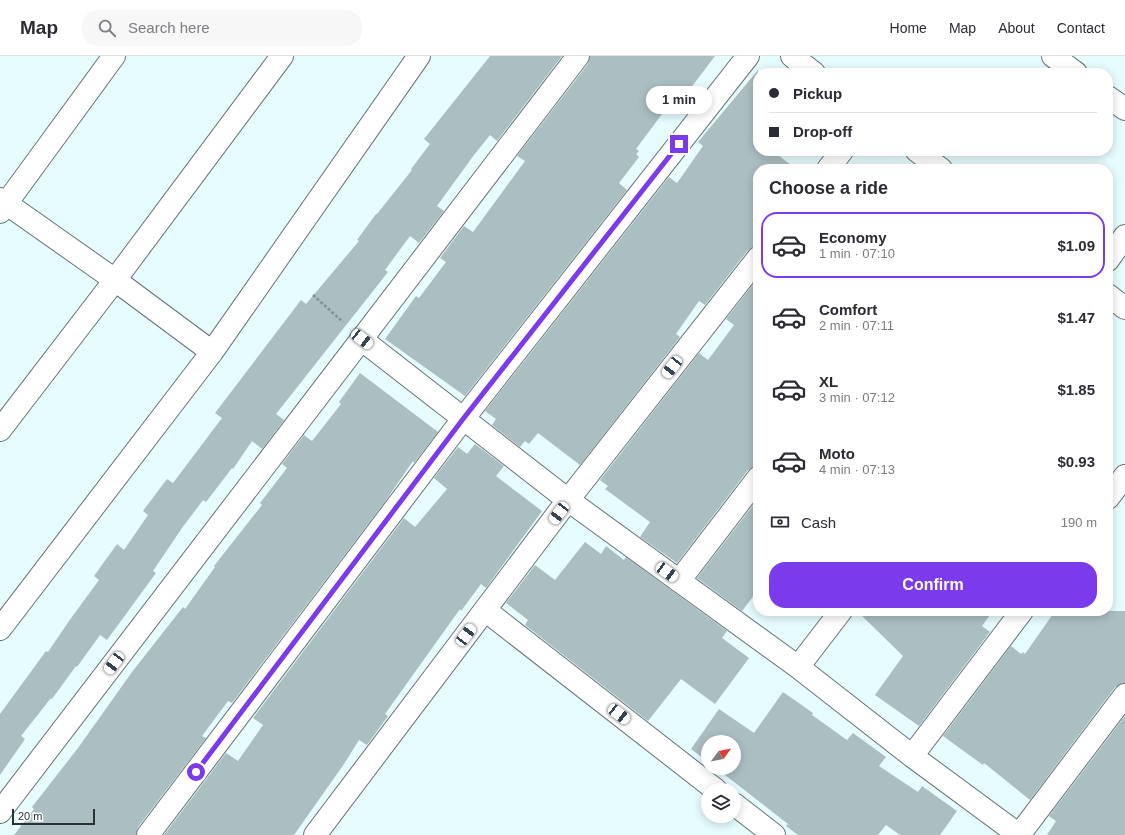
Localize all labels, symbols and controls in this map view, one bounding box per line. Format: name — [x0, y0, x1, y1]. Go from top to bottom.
search box — [82, 10, 362, 46]
text: Map — [20, 17, 58, 38]
icon: search — [96, 17, 118, 39]
text: Search here — [128, 19, 210, 36]
text: Home — [890, 20, 927, 36]
text: Map — [949, 20, 976, 36]
text: About — [998, 20, 1035, 36]
text: Contact — [1057, 20, 1105, 36]
text: Pickup — [793, 85, 842, 102]
callout: 1 min — [646, 86, 712, 114]
text: 1 min — [662, 92, 696, 107]
text: Drop-off — [793, 123, 852, 140]
route end — [670, 135, 688, 153]
text: Choose a ride — [769, 178, 888, 198]
icon: car — [771, 227, 807, 263]
text: Economy — [819, 229, 887, 246]
text: $1.09 — [1057, 237, 1095, 254]
text: 1 min · 07:10 — [819, 246, 895, 261]
icon: car — [771, 299, 807, 335]
text: Comfort — [819, 301, 877, 318]
text: $1.47 — [1057, 309, 1095, 326]
text: 2 min · 07:11 — [819, 318, 894, 333]
car — [349, 327, 375, 351]
car — [660, 354, 684, 380]
icon: car — [771, 371, 807, 407]
text: XL — [819, 373, 838, 390]
text: $1.85 — [1057, 381, 1095, 398]
text: 3 min · 07:12 — [819, 390, 895, 405]
icon: car — [771, 443, 807, 479]
text: Moto — [819, 445, 855, 462]
text: $0.93 — [1057, 453, 1095, 470]
text: 4 min · 07:13 — [819, 462, 895, 477]
car — [547, 500, 571, 526]
icon: cash — [769, 511, 791, 533]
text: Cash — [801, 514, 836, 531]
text: 190 m — [1061, 515, 1097, 530]
car — [654, 560, 680, 584]
button: Confirm — [769, 562, 1097, 608]
car — [454, 622, 478, 648]
car — [102, 650, 126, 676]
car — [606, 702, 632, 726]
north arrow — [701, 735, 741, 775]
map controls — [701, 735, 741, 823]
route start — [187, 763, 205, 781]
button: layers — [701, 783, 741, 823]
scale bar — [12, 807, 95, 826]
text: 20 m — [18, 810, 42, 822]

